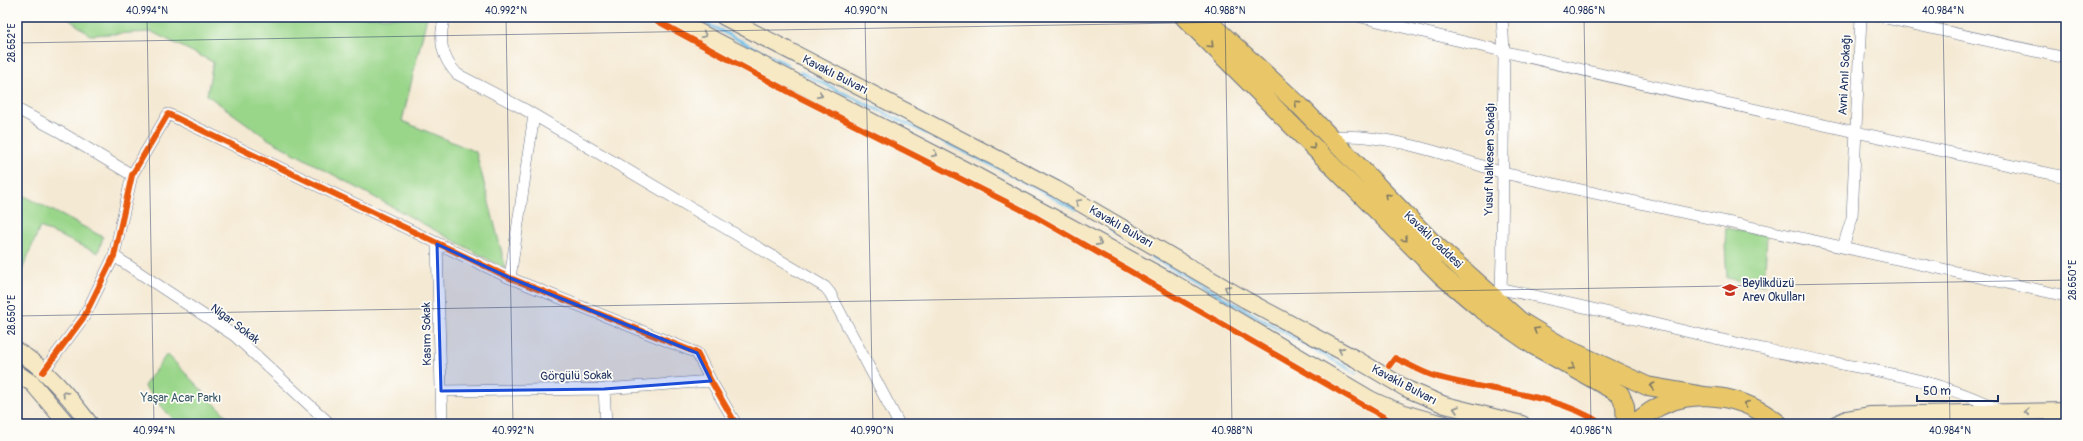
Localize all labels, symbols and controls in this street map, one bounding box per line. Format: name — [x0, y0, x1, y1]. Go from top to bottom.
text: 40.994°N — [126, 5, 168, 17]
text: 40.992°N — [485, 5, 527, 17]
text: 40.990°N — [844, 5, 888, 17]
text: 40.988°N — [1204, 5, 1246, 17]
text: 40.986°N — [1563, 5, 1605, 17]
text: 40.984°N — [1922, 5, 1964, 17]
text: 28.652°E — [6, 23, 18, 63]
one-way arrow — [700, 30, 708, 38]
street label: Avni Anıl Sokağı — [1835, 34, 1855, 116]
one-way arrow — [1206, 40, 1214, 48]
street label: Kavaklı Bulvarı — [800, 52, 870, 98]
one-way arrow — [816, 90, 823, 97]
one-way arrow — [1294, 101, 1302, 108]
street label: Yusuf Nalkesen Sokağı — [1482, 103, 1498, 216]
one-way arrow — [1308, 142, 1316, 150]
one-way arrow — [931, 150, 939, 157]
one-way arrow — [1385, 193, 1393, 201]
one-way arrow — [1075, 199, 1082, 206]
street label: Kavaklı Bulvarı — [1086, 203, 1156, 251]
street label: Kavaklı Caddesi — [1401, 208, 1465, 272]
one-way arrow — [1400, 234, 1408, 242]
one-way arrow — [1095, 238, 1102, 245]
text: 28.650°E — [2067, 260, 2079, 300]
place label: Beylikdüzü Arev Okulları — [1742, 276, 1805, 305]
school or university icon: Beylikdüzü Arev Okulları — [1721, 281, 1739, 299]
one-way arrow — [1224, 286, 1231, 293]
text: 28.650°E — [6, 295, 18, 335]
street label: Nigar Sokak — [207, 301, 263, 347]
street label: Kasım Sokak — [419, 302, 435, 366]
one-way arrow — [1533, 328, 1540, 335]
one-way arrow — [1338, 348, 1345, 355]
street label: Kavaklı Bulvarı — [1369, 362, 1439, 408]
one-way arrow — [1568, 362, 1575, 369]
street label: Görgülü Sokak — [540, 368, 612, 384]
scale bar — [1917, 377, 1998, 403]
one-way arrow — [1649, 383, 1656, 391]
text: 50 m — [1923, 384, 1951, 399]
one-way arrow — [62, 391, 70, 399]
park label: Yaşar Acar Parkı — [140, 391, 221, 406]
one-way arrow — [1743, 400, 1750, 408]
one-way arrow — [1453, 405, 1460, 414]
one-way arrow — [2024, 408, 2030, 416]
text: 40.994°N — [133, 425, 175, 437]
text: 40.992°N — [492, 425, 534, 437]
text: 40.990°N — [850, 425, 894, 437]
text: 40.988°N — [1211, 425, 1253, 437]
text: 40.986°N — [1570, 425, 1612, 437]
text: 40.984°N — [1929, 425, 1971, 437]

